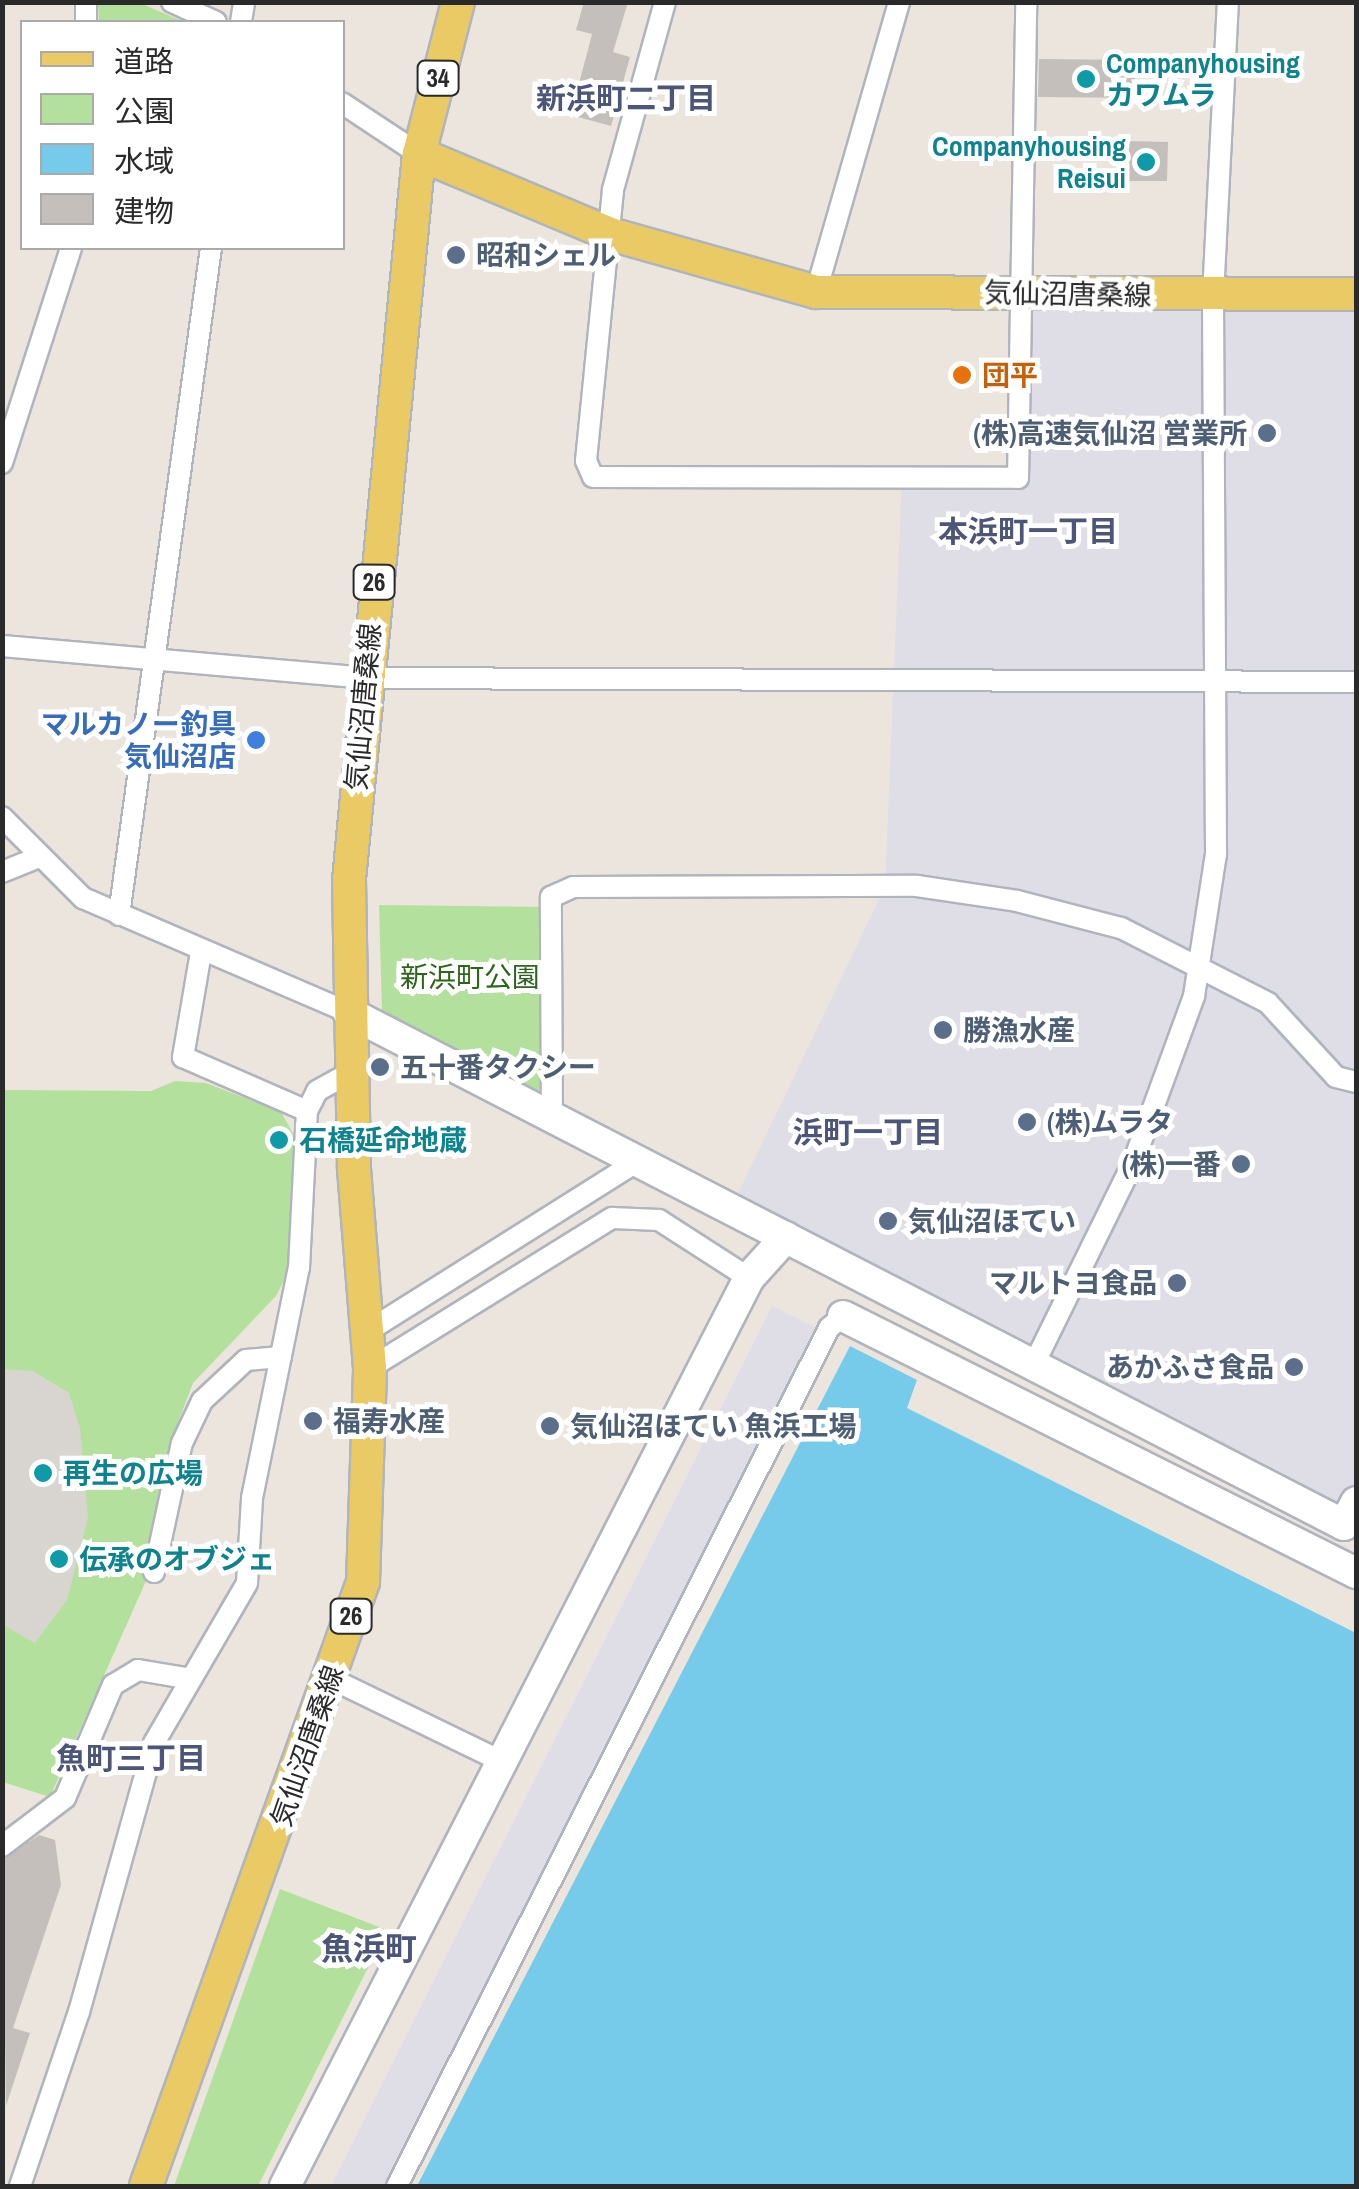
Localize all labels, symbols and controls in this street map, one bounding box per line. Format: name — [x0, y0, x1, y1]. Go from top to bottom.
legend — [20, 20, 345, 250]
text: 道路 — [114, 41, 174, 81]
place label: Companyhousing カワムラ — [1106, 46, 1300, 112]
road number: 34 — [416, 58, 460, 98]
marker: Companyhousing カワムラ — [1075, 68, 1097, 90]
district label: 新浜町二丁目 — [536, 80, 716, 116]
text: 公園 — [114, 91, 174, 131]
place label: Companyhousing Reisui — [932, 129, 1126, 195]
text: 水域 — [114, 141, 174, 181]
marker: Companyhousing Reisui — [1135, 151, 1157, 173]
text: 建物 — [114, 191, 174, 231]
place label: 昭和シェル — [476, 238, 616, 272]
marker: 昭和シェル — [445, 244, 467, 266]
street label: 気仙沼唐桑線 — [984, 276, 1152, 312]
place label: 団平 — [982, 358, 1038, 392]
marker: 団平 — [951, 364, 973, 386]
place label: (株)高速気仙沼 営業所 — [973, 416, 1247, 450]
marker: (株)高速気仙沼 営業所 — [1256, 422, 1278, 444]
district label: 本浜町一丁目 — [938, 513, 1118, 549]
road number: 26 — [352, 562, 396, 602]
street label: 気仙沼唐桑線 — [339, 622, 387, 792]
place label: マルカノー釣具 気仙沼店 — [40, 707, 236, 773]
marker: マルカノー釣具 気仙沼店 — [245, 729, 267, 751]
park label: 新浜町公園 — [400, 960, 540, 994]
place label: 勝漁水産 — [963, 1013, 1075, 1047]
marker: 勝漁水産 — [932, 1019, 954, 1041]
place label: 五十番タクシー — [400, 1050, 596, 1084]
marker: 五十番タクシー — [369, 1056, 391, 1078]
place label: (株)ムラタ — [1047, 1105, 1174, 1139]
marker: (株)ムラタ — [1016, 1111, 1038, 1133]
district label: 浜町一丁目 — [793, 1114, 943, 1150]
place label: 石橋延命地蔵 — [299, 1123, 467, 1157]
marker: 石橋延命地蔵 — [268, 1129, 290, 1151]
place label: (株)一番 — [1122, 1147, 1221, 1181]
marker: (株)一番 — [1230, 1153, 1252, 1175]
place label: 気仙沼ほてい — [908, 1204, 1076, 1238]
marker: 気仙沼ほてい — [877, 1210, 899, 1232]
place label: マルトヨ食品 — [989, 1266, 1157, 1300]
marker: マルトヨ食品 — [1166, 1272, 1188, 1294]
place label: あかふさ食品 — [1106, 1350, 1274, 1384]
marker: あかふさ食品 — [1283, 1356, 1305, 1378]
place label: 福寿水産 — [333, 1404, 445, 1438]
place label: 気仙沼ほてい 魚浜工場 — [570, 1409, 856, 1443]
marker: 福寿水産 — [302, 1410, 324, 1432]
marker: 気仙沼ほてい 魚浜工場 — [539, 1415, 561, 1437]
place label: 再生の広場 — [63, 1456, 203, 1490]
marker: 再生の広場 — [32, 1462, 54, 1484]
place label: 伝承のオブジェ — [79, 1542, 275, 1576]
marker: 伝承のオブジェ — [48, 1548, 70, 1570]
road number: 26 — [328, 1596, 374, 1636]
street label: 気仙沼唐桑線 — [264, 1661, 350, 1831]
district label: 魚町三丁目 — [56, 1740, 206, 1776]
district label: 魚浜町 — [321, 1930, 417, 1968]

